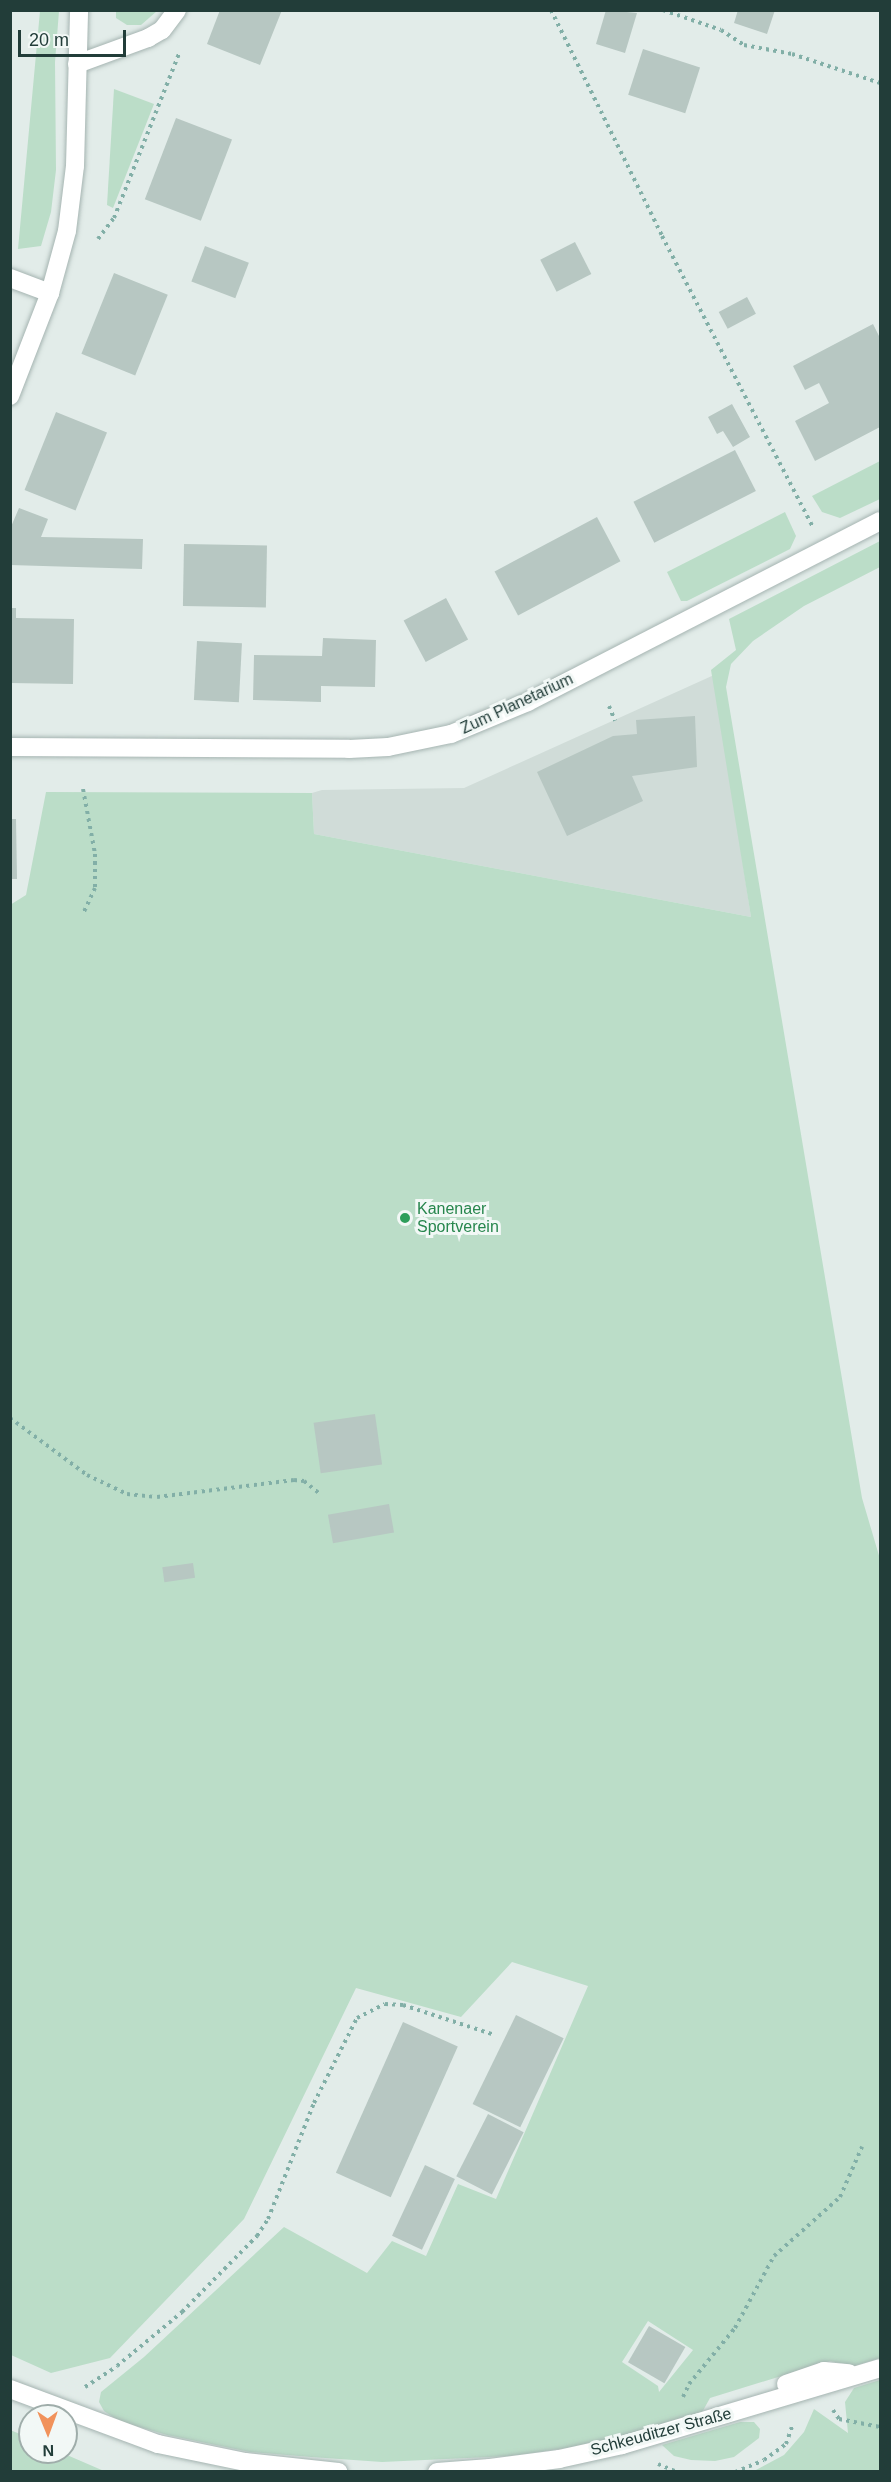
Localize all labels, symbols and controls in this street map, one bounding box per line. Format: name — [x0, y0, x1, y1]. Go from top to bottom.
scale bar — [21, 18, 129, 56]
text: 20 m — [29, 30, 69, 50]
street label: Zum Planetarium — [458, 670, 576, 738]
place label: Kanenaer Sportverein — [417, 1199, 499, 1237]
marker: Kanenaer Sportverein — [398, 1211, 412, 1225]
north arrow — [18, 2404, 78, 2464]
street label: Schkeuditzer Straße — [589, 2404, 733, 2460]
text: N — [42, 2442, 54, 2459]

